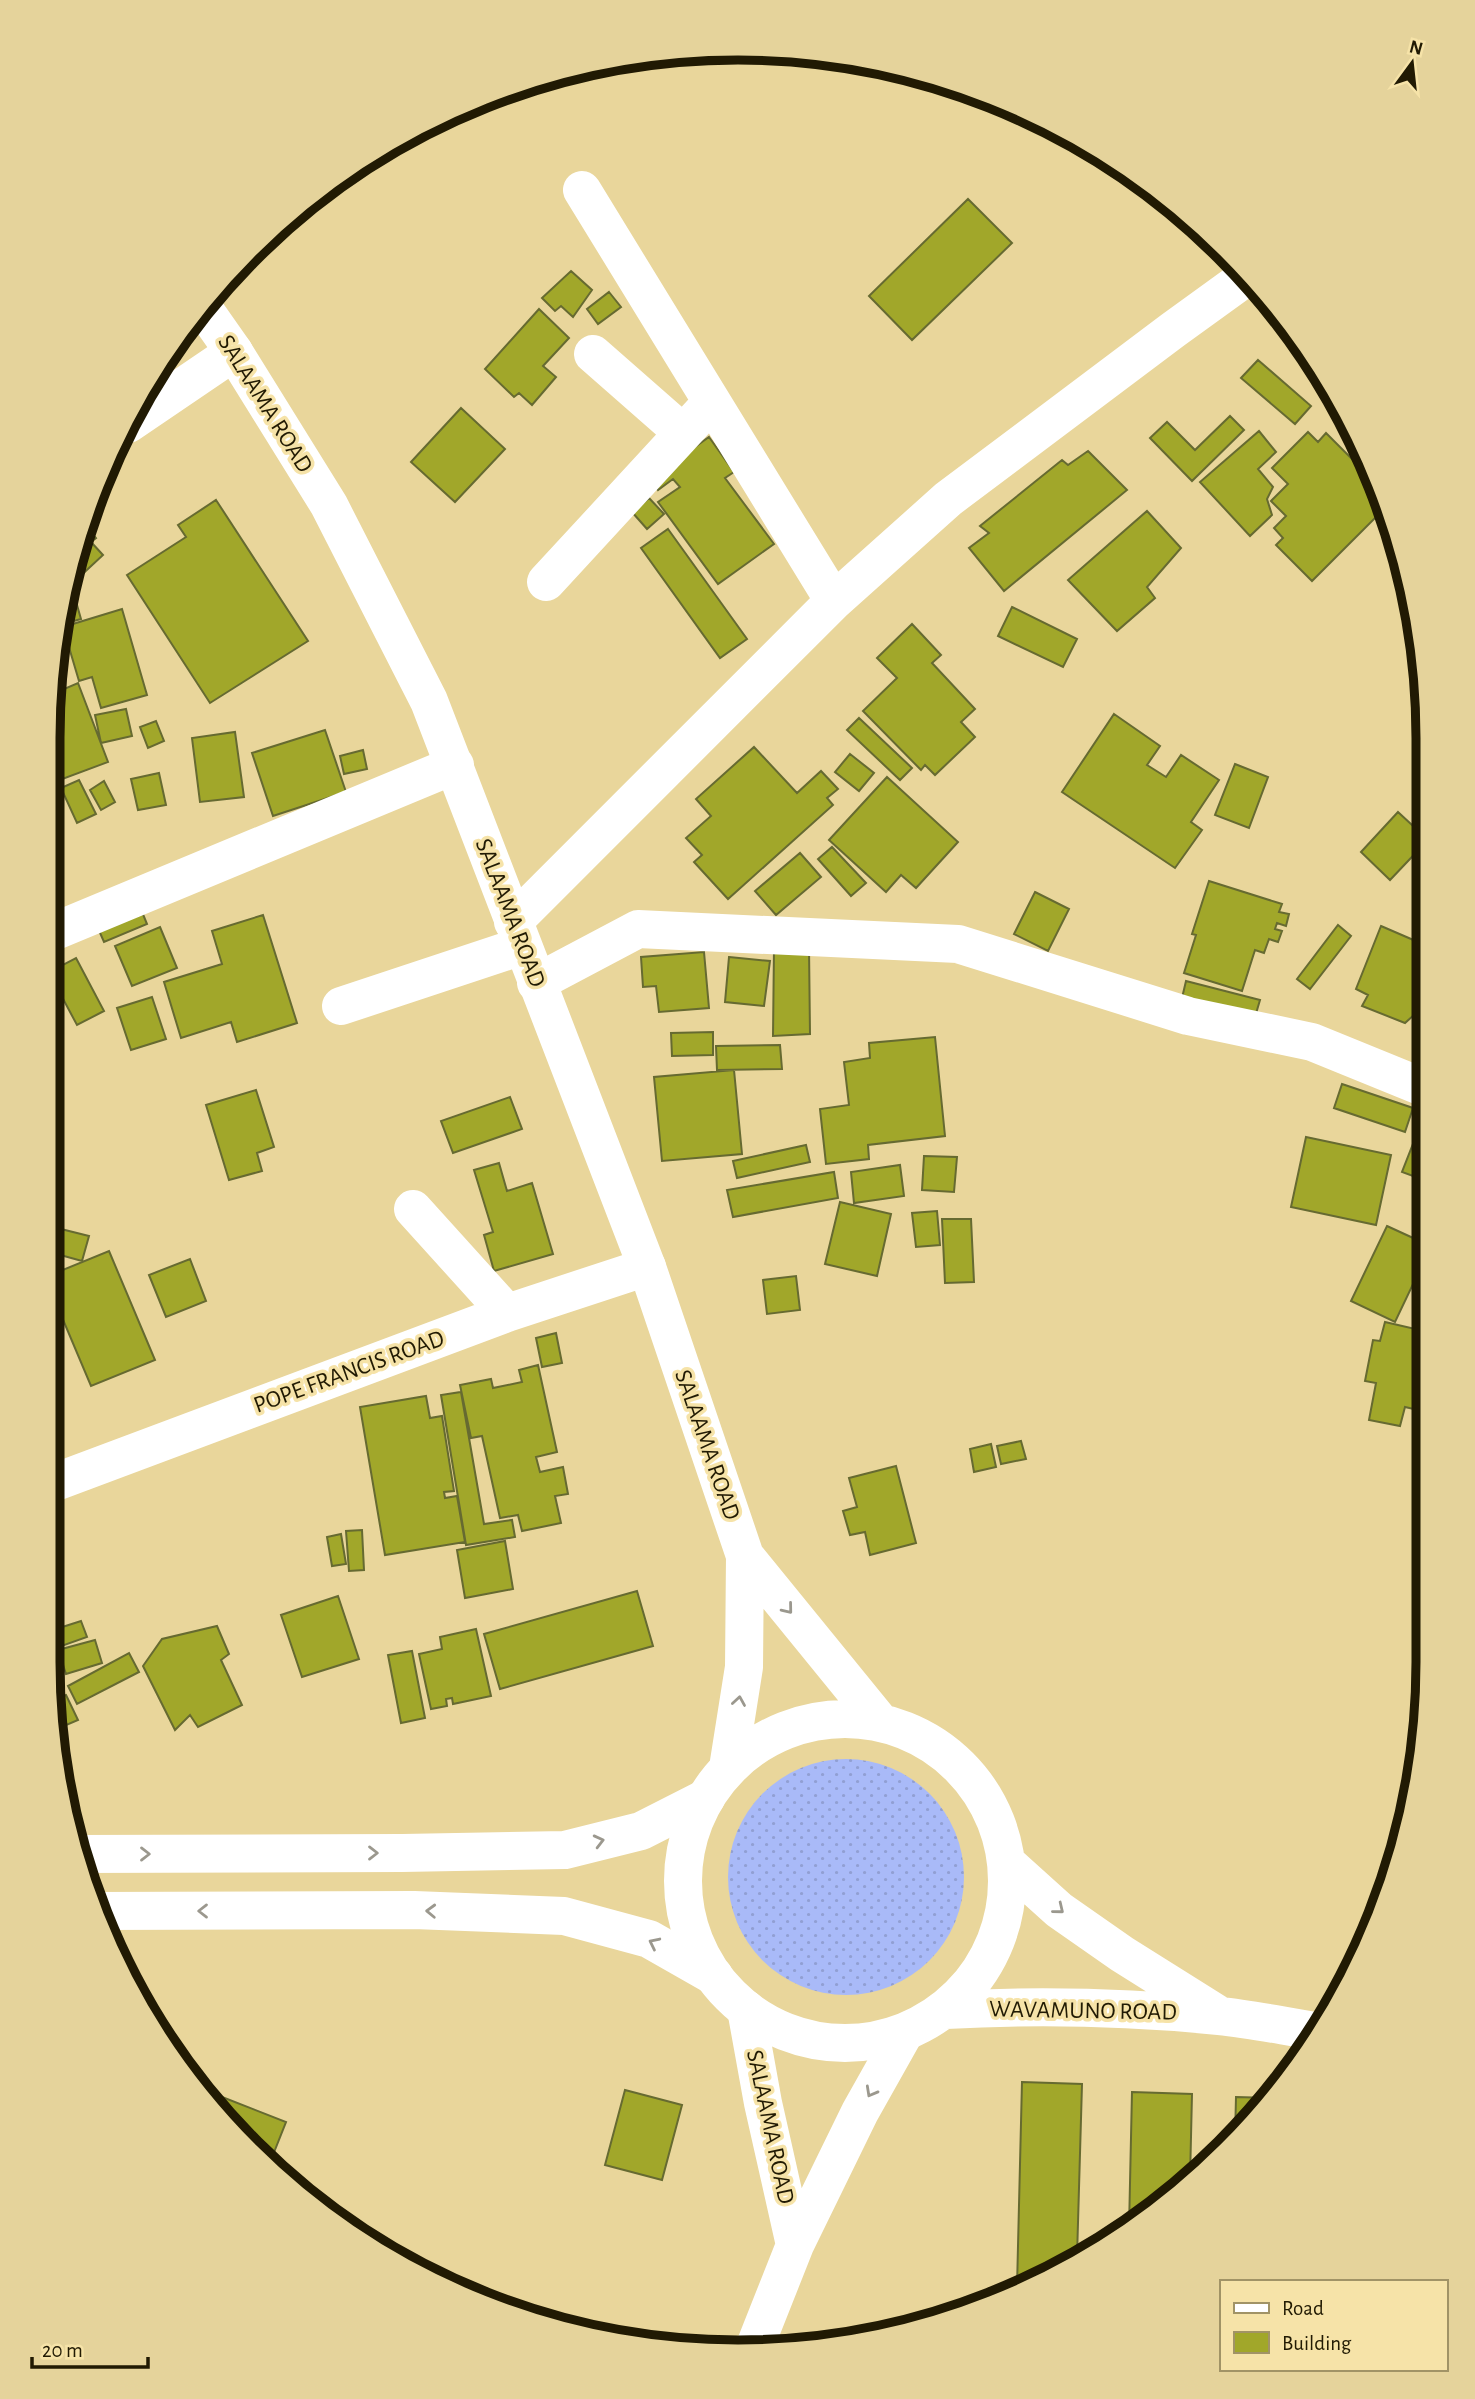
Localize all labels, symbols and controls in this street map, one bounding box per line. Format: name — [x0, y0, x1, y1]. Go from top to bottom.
north arrow — [1377, 28, 1447, 98]
text: N — [1407, 37, 1425, 59]
street label: SALAAMA ROAD — [213, 331, 317, 477]
street label: SALAAMA ROAD — [471, 835, 549, 991]
street label: POPE FRANCIS ROAD — [251, 1326, 447, 1418]
street label: SALAAMA ROAD — [670, 1367, 744, 1523]
one-way arrow — [780, 1601, 792, 1614]
one-way arrow — [731, 1695, 746, 1707]
one-way arrow — [593, 1835, 605, 1849]
one-way arrow — [368, 1845, 379, 1861]
one-way arrow — [141, 1846, 151, 1862]
one-way arrow — [1051, 1901, 1064, 1913]
one-way arrow — [198, 1903, 208, 1919]
one-way arrow — [425, 1903, 436, 1918]
one-way arrow — [649, 1937, 661, 1951]
street label: WAVAMUNO ROAD — [989, 1997, 1177, 2025]
street label: SALAAMA ROAD — [742, 2048, 798, 2206]
one-way arrow — [866, 2084, 879, 2097]
legend — [1220, 2280, 1447, 2371]
text: Road — [1282, 2298, 1324, 2319]
scale bar — [32, 2326, 147, 2370]
text: Building — [1282, 2333, 1352, 2354]
text: 20 m — [42, 2340, 83, 2361]

